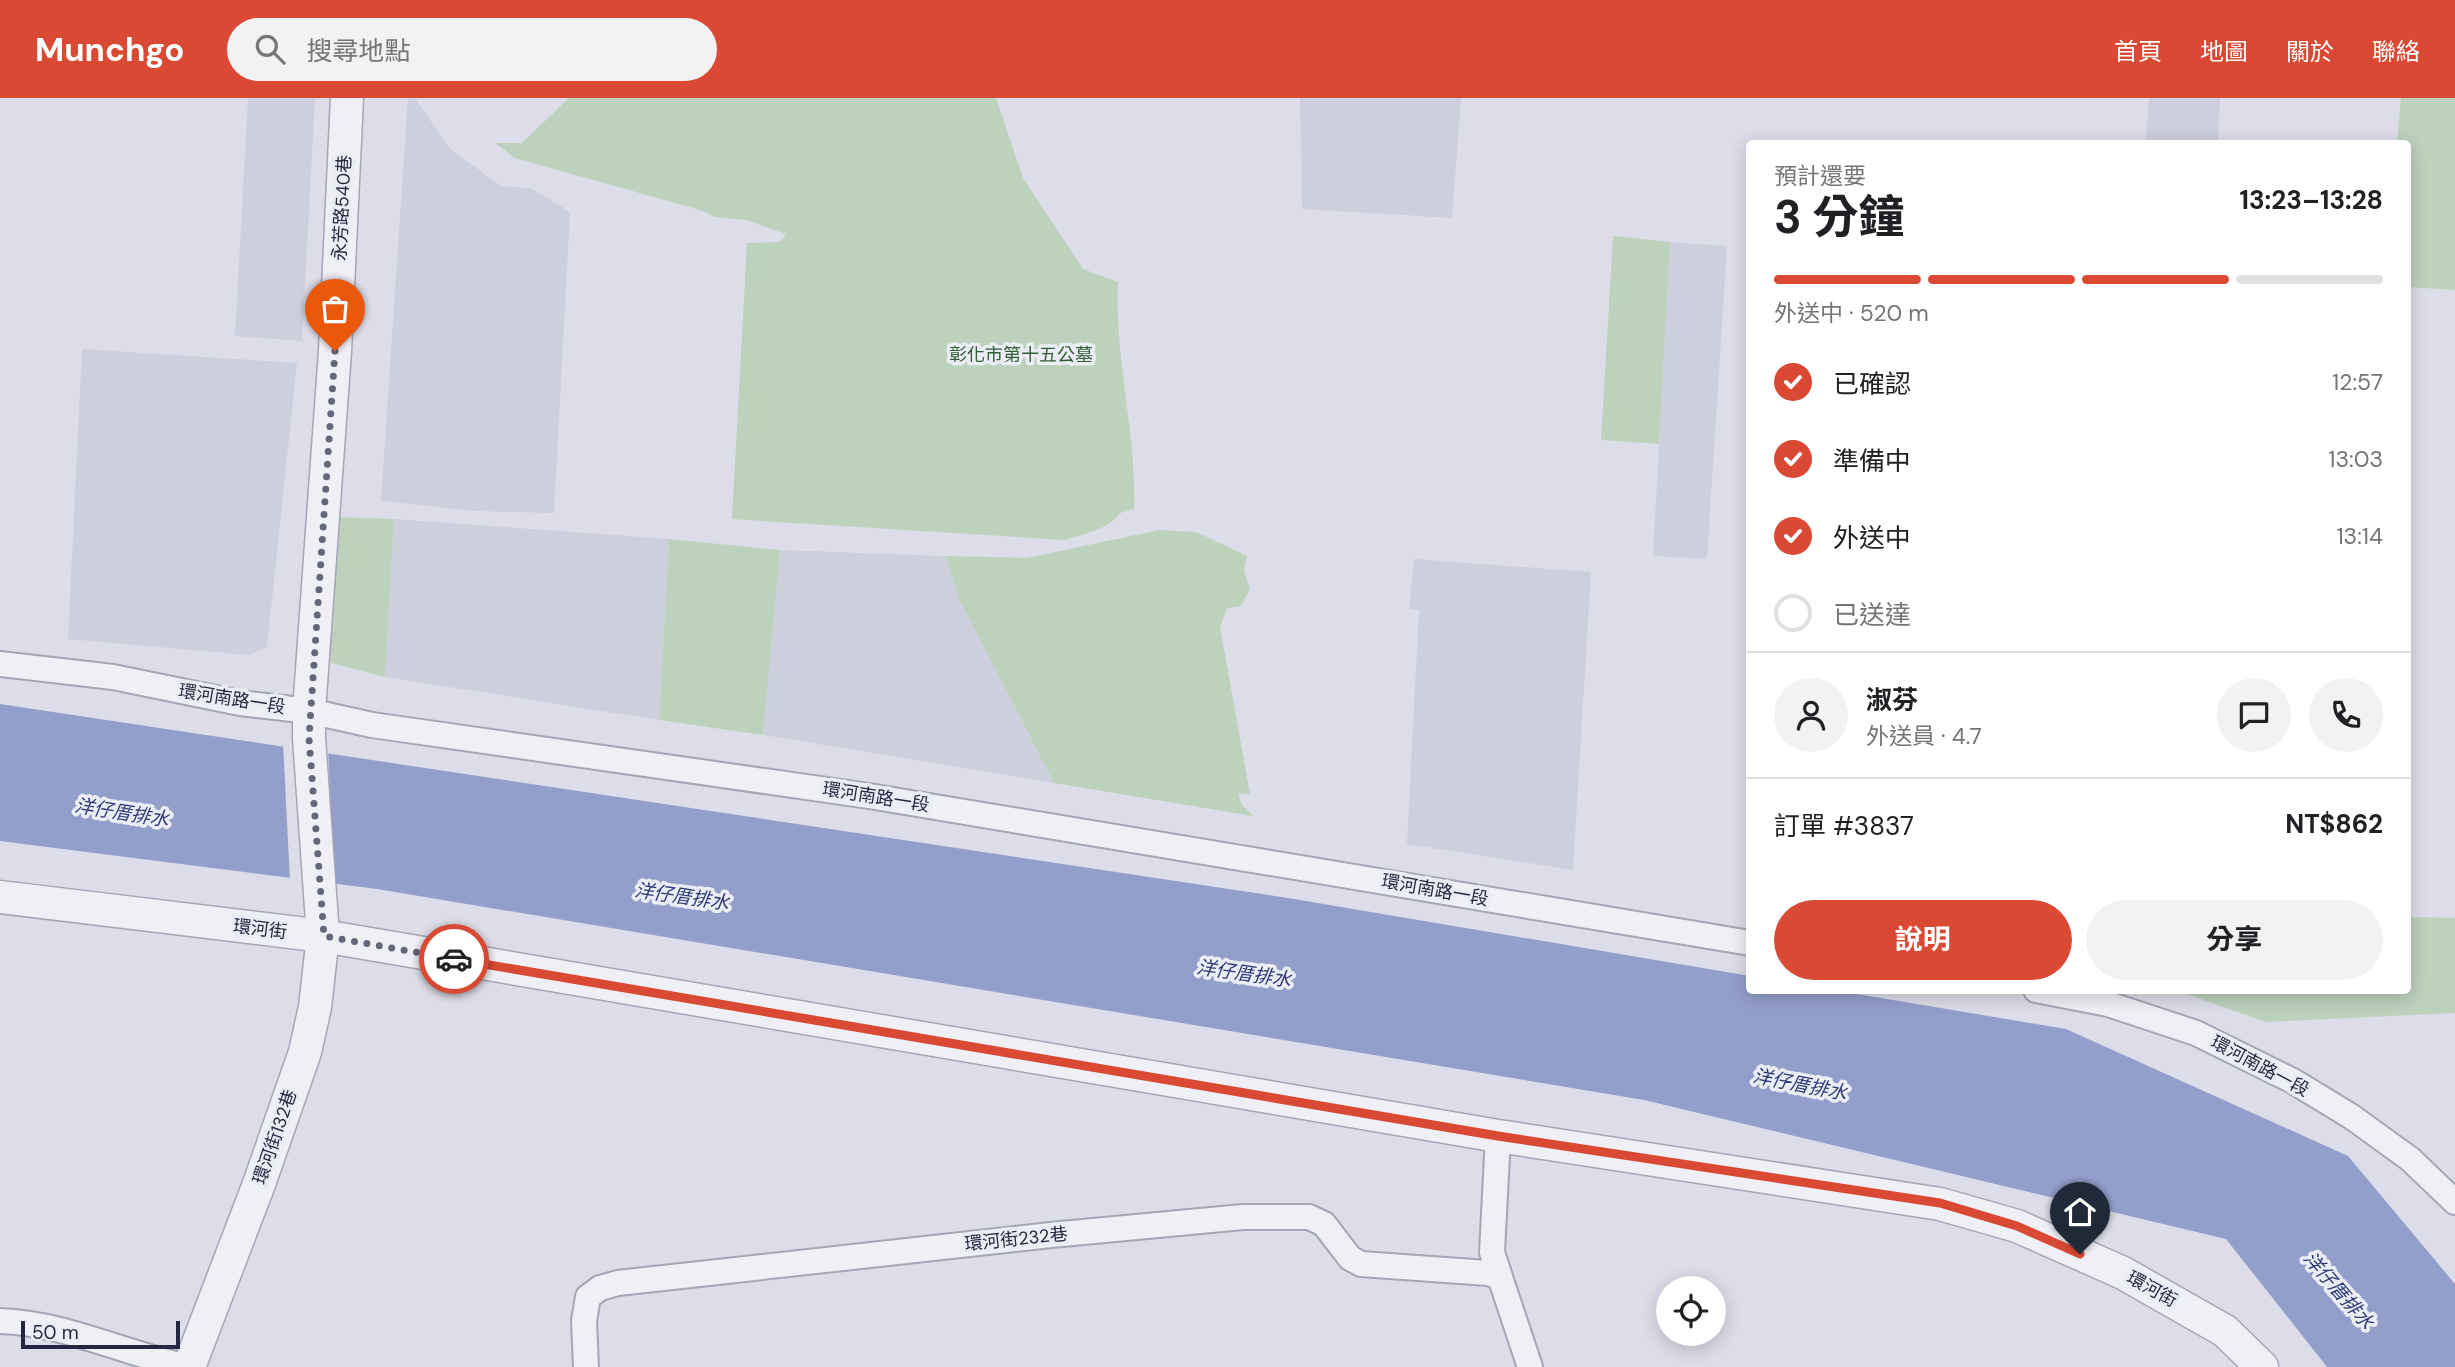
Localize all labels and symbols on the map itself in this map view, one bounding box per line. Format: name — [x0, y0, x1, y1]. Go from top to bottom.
street label: 永芳路540巷 — [327, 154, 357, 262]
pin — [305, 279, 365, 351]
park label: 彰化市第十五公墓 — [949, 343, 1093, 367]
street label: 環河南路一段 — [177, 679, 287, 719]
street label: 環河南路一段 — [821, 777, 931, 817]
water label: 洋仔厝排水 — [73, 793, 172, 832]
street label: 環河南路一段 — [1380, 869, 1490, 911]
water label: 洋仔厝排水 — [633, 878, 732, 916]
street label: 環河街 — [232, 914, 288, 944]
courier — [419, 924, 489, 994]
water label: 洋仔厝排水 — [1195, 955, 1294, 993]
street label: 環河南路一段 — [2207, 1030, 2313, 1102]
water label: 洋仔厝排水 — [1751, 1063, 1850, 1106]
street label: 環河街132巷 — [248, 1086, 302, 1188]
pin — [2050, 1182, 2110, 1254]
street label: 環河街232巷 — [963, 1222, 1069, 1256]
water label: 洋仔厝排水 — [2298, 1246, 2380, 1335]
street label: 環河街 — [2123, 1265, 2181, 1313]
scale bar — [21, 1318, 180, 1350]

